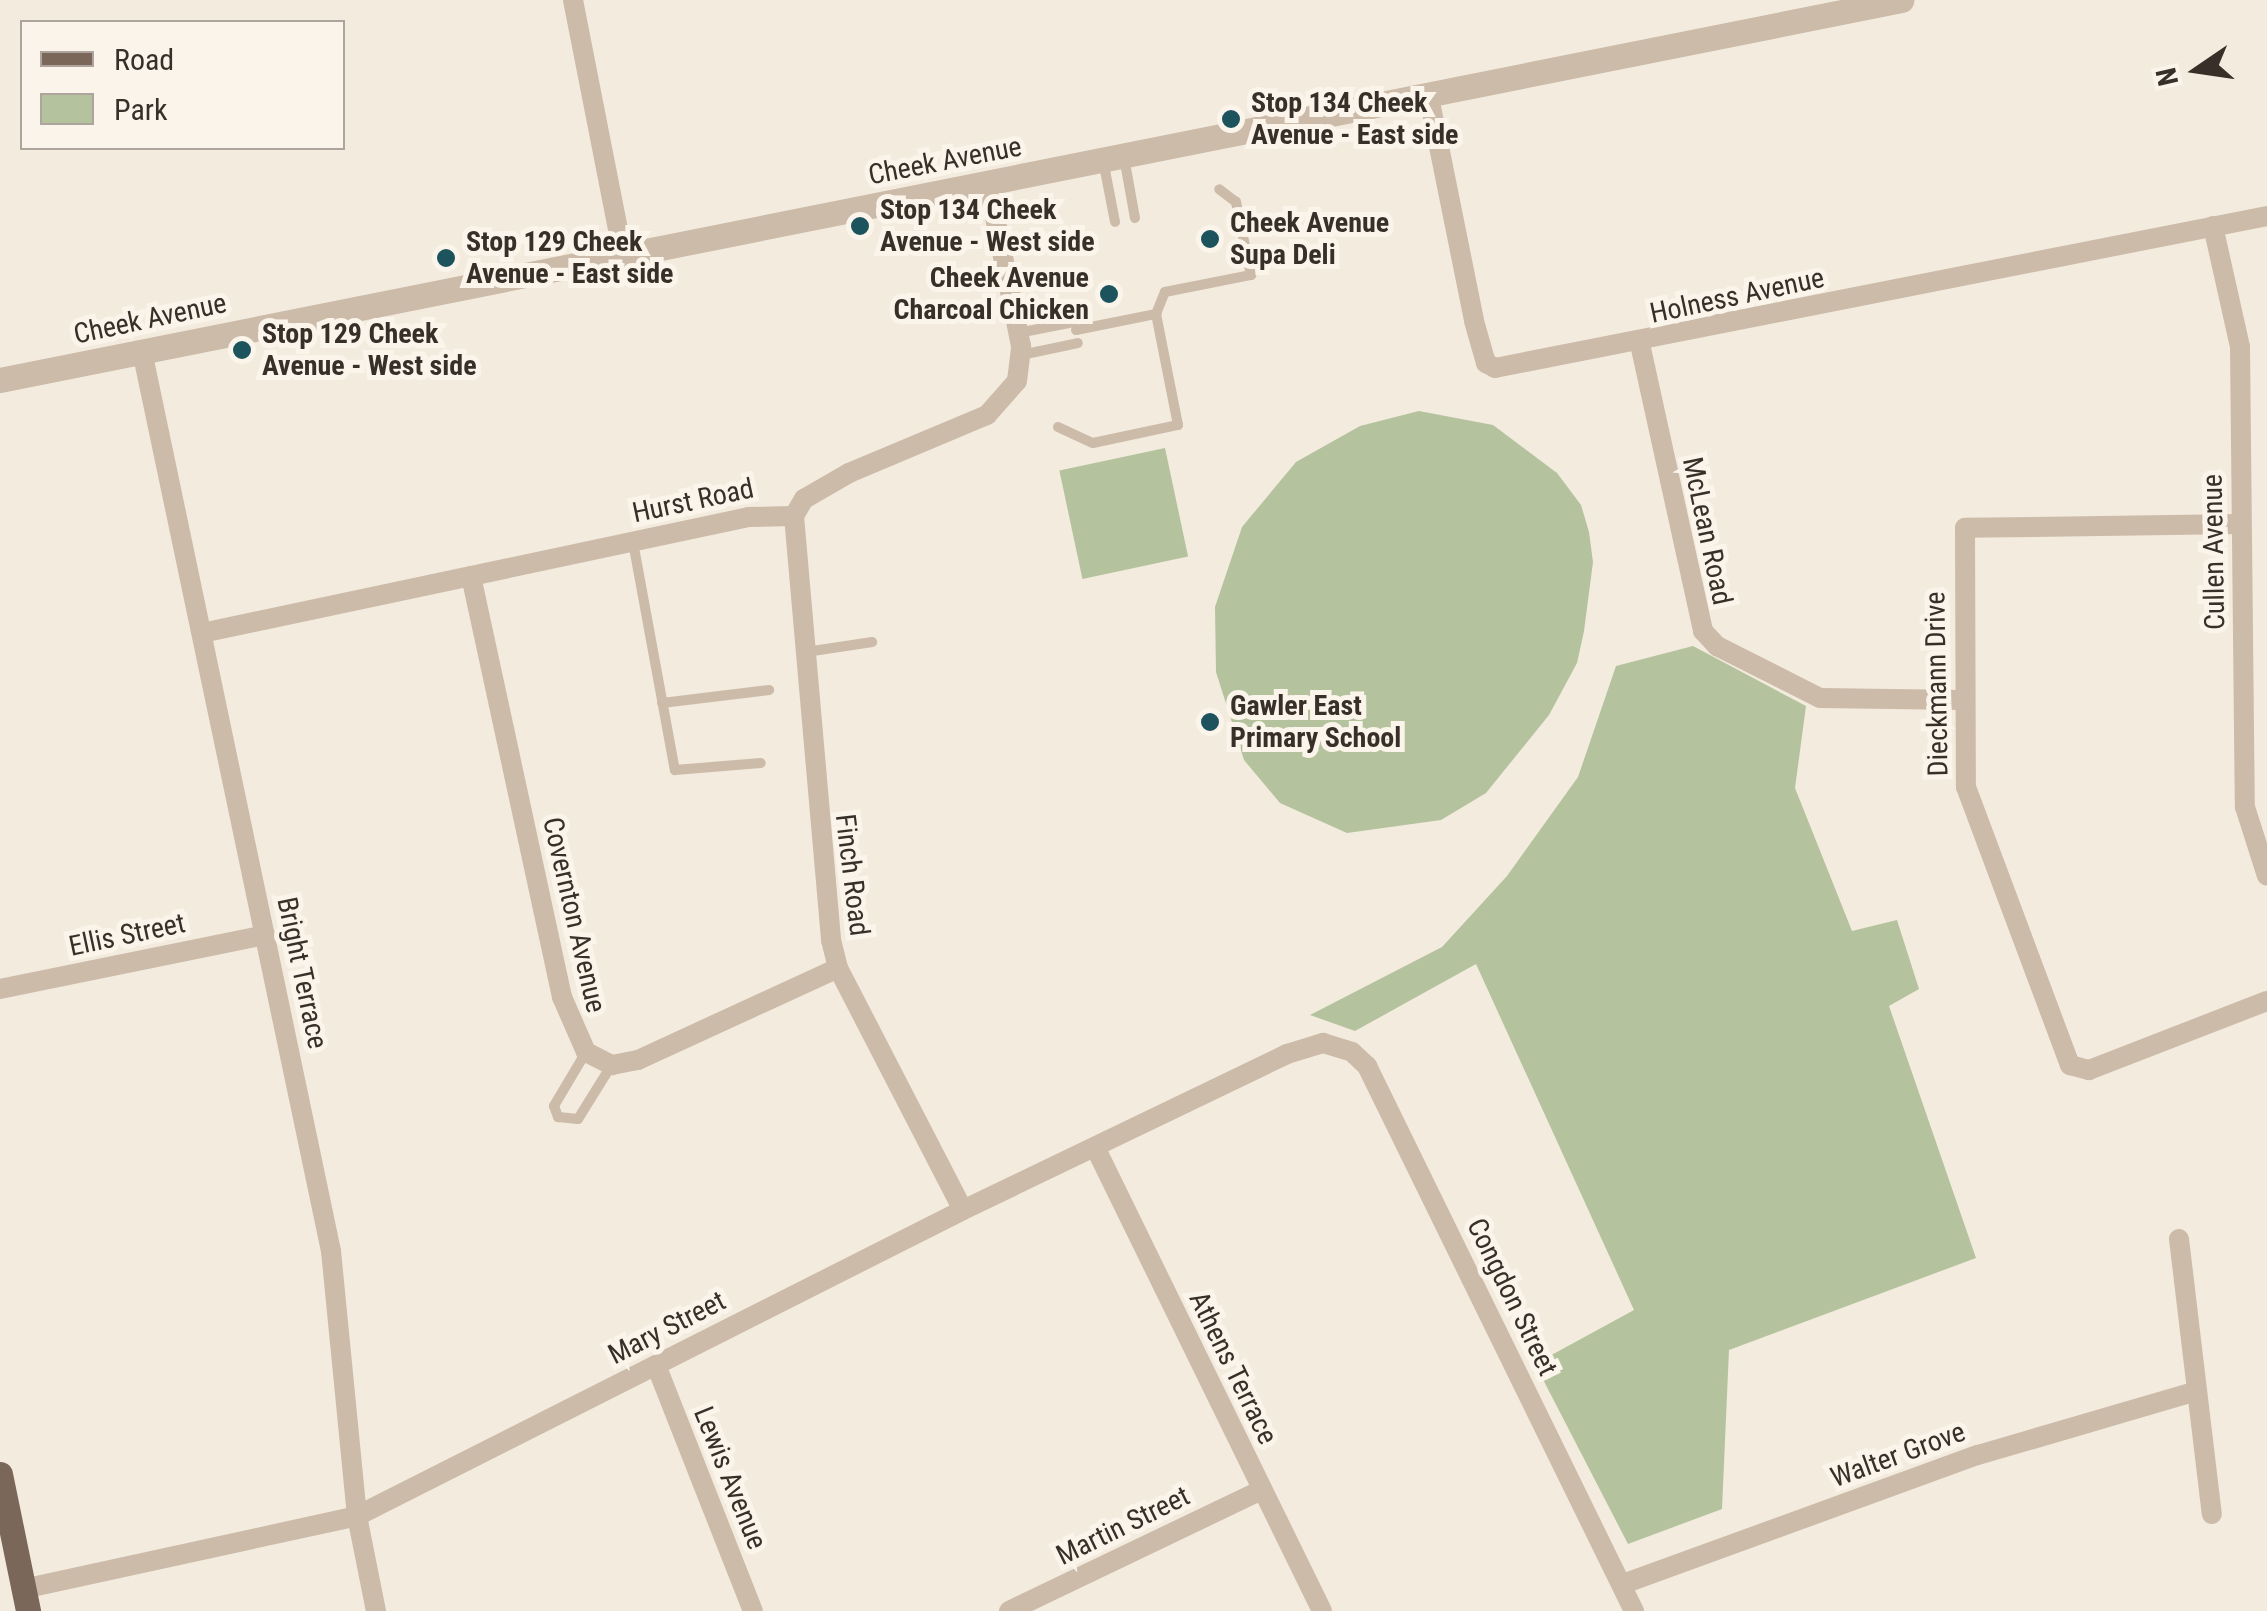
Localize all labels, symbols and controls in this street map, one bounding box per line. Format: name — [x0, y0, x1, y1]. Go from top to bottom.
legend — [20, 20, 345, 150]
north arrow — [2147, 20, 2247, 120]
text: Road — [114, 42, 174, 77]
text: N — [2149, 65, 2185, 89]
place label: Stop 134 Cheek Avenue - East side — [1251, 86, 1459, 152]
text: Park — [114, 92, 168, 127]
marker: Stop 134 Cheek Avenue - East side — [1220, 108, 1242, 130]
street label: Cheek Avenue — [866, 130, 1024, 192]
place label: Stop 134 Cheek Avenue - West side — [880, 193, 1095, 259]
place label: Cheek Avenue Supa Deli — [1230, 206, 1389, 272]
marker: Stop 134 Cheek Avenue - West side — [849, 215, 871, 237]
place label: Stop 129 Cheek Avenue - East side — [466, 225, 674, 291]
marker: Cheek Avenue Supa Deli — [1199, 228, 1221, 250]
marker: Stop 129 Cheek Avenue - East side — [435, 247, 457, 269]
place label: Cheek Avenue Charcoal Chicken — [894, 261, 1089, 327]
street label: Holness Avenue — [1647, 261, 1827, 331]
marker: Cheek Avenue Charcoal Chicken — [1098, 283, 1120, 305]
street label: Cheek Avenue — [71, 286, 229, 352]
place label: Stop 129 Cheek Avenue - West side — [262, 317, 477, 383]
marker: Stop 129 Cheek Avenue - West side — [231, 339, 253, 361]
street label: McLean Road — [1675, 454, 1739, 608]
street label: Hurst Road — [629, 472, 757, 530]
street label: Cullen Avenue — [2196, 474, 2232, 630]
street label: Dieckmann Drive — [1919, 591, 1955, 777]
place label: Gawler East Primary School — [1230, 689, 1401, 755]
marker: Gawler East Primary School — [1199, 711, 1221, 733]
street label: Finch Road — [828, 812, 876, 938]
street label: Covernton Avenue — [535, 814, 613, 1016]
street label: Bright Terrace — [269, 894, 335, 1052]
street label: Ellis Street — [66, 906, 188, 964]
street label: Congdon Street — [1459, 1213, 1565, 1381]
street label: Mary Street — [603, 1284, 731, 1372]
street label: Athens Terrace — [1182, 1286, 1284, 1450]
street label: Lewis Avenue — [686, 1402, 774, 1554]
street label: Walter Grove — [1826, 1415, 1970, 1495]
street label: Martin Street — [1051, 1479, 1195, 1573]

